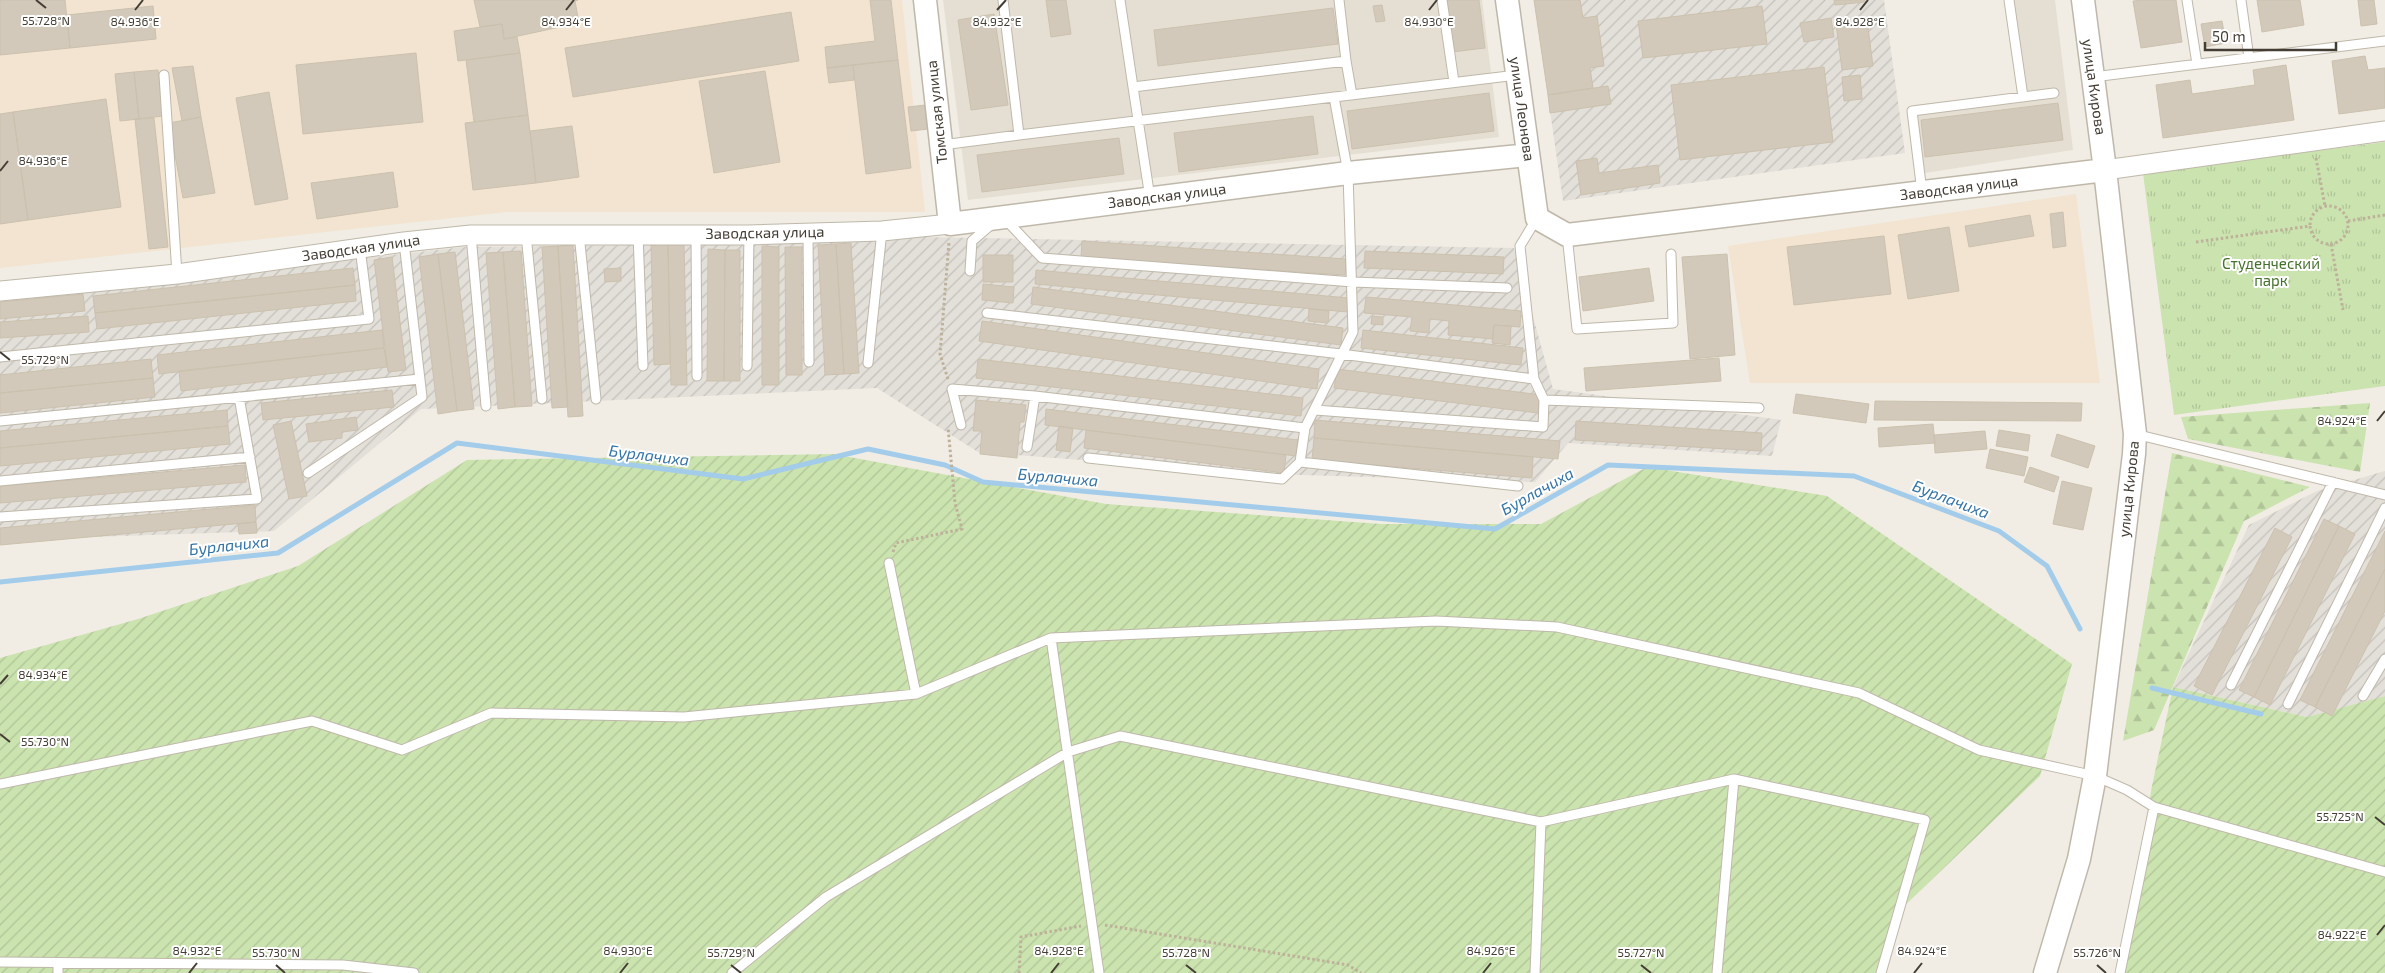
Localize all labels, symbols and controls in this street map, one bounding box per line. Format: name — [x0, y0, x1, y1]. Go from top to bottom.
text: 55.728°N — [22, 13, 70, 27]
text: 84.936°E — [111, 14, 160, 28]
text: 84.934°E — [541, 14, 591, 28]
text: 84.932°E — [973, 14, 1022, 28]
text: 84.930°E — [1404, 14, 1454, 28]
text: 84.928°E — [1835, 14, 1885, 28]
scale bar — [2205, 20, 2336, 52]
text: 50 m — [2212, 27, 2246, 45]
street label: улица Кирова — [2078, 38, 2111, 136]
street label: улица Леонова — [1506, 55, 1539, 163]
street label: Томская улица — [922, 59, 951, 165]
text: 84.936°E — [19, 153, 68, 167]
street label: Заводская улица — [1899, 171, 2019, 204]
street label: Заводская улица — [1107, 179, 1227, 212]
street label: Заводская улица — [705, 222, 825, 243]
street label: Заводская улица — [301, 230, 421, 265]
park label: Студенческий парк — [2222, 254, 2320, 289]
text: 55.729°N — [21, 352, 69, 366]
text: 84.924°E — [2317, 413, 2367, 427]
water label: Бурлачиха — [608, 440, 690, 469]
street label: улица Кирова — [2114, 440, 2143, 538]
water label: Бурлачиха — [1497, 463, 1577, 518]
water label: Бурлачиха — [1017, 464, 1099, 489]
water label: Бурлачиха — [1910, 475, 1992, 522]
water label: Бурлачиха — [188, 531, 270, 558]
text: 84.934°E — [18, 667, 68, 681]
text: 55.730°N — [21, 734, 69, 748]
text: 55.725°N — [2316, 809, 2364, 823]
text: 84.922°E — [2318, 927, 2367, 941]
text: 84.932°E — [173, 943, 222, 957]
text: 84.930°E — [603, 943, 653, 957]
text: 84.928°E — [1034, 943, 1084, 957]
text: 84.926°E — [1467, 943, 1516, 957]
text: 84.924°E — [1897, 943, 1947, 957]
text: 55.730°N — [252, 945, 300, 959]
text: 55.729°N — [707, 945, 755, 959]
text: 55.728°N — [1162, 945, 1210, 959]
text: 55.727°N — [1617, 945, 1665, 959]
text: 55.726°N — [2073, 945, 2121, 959]

